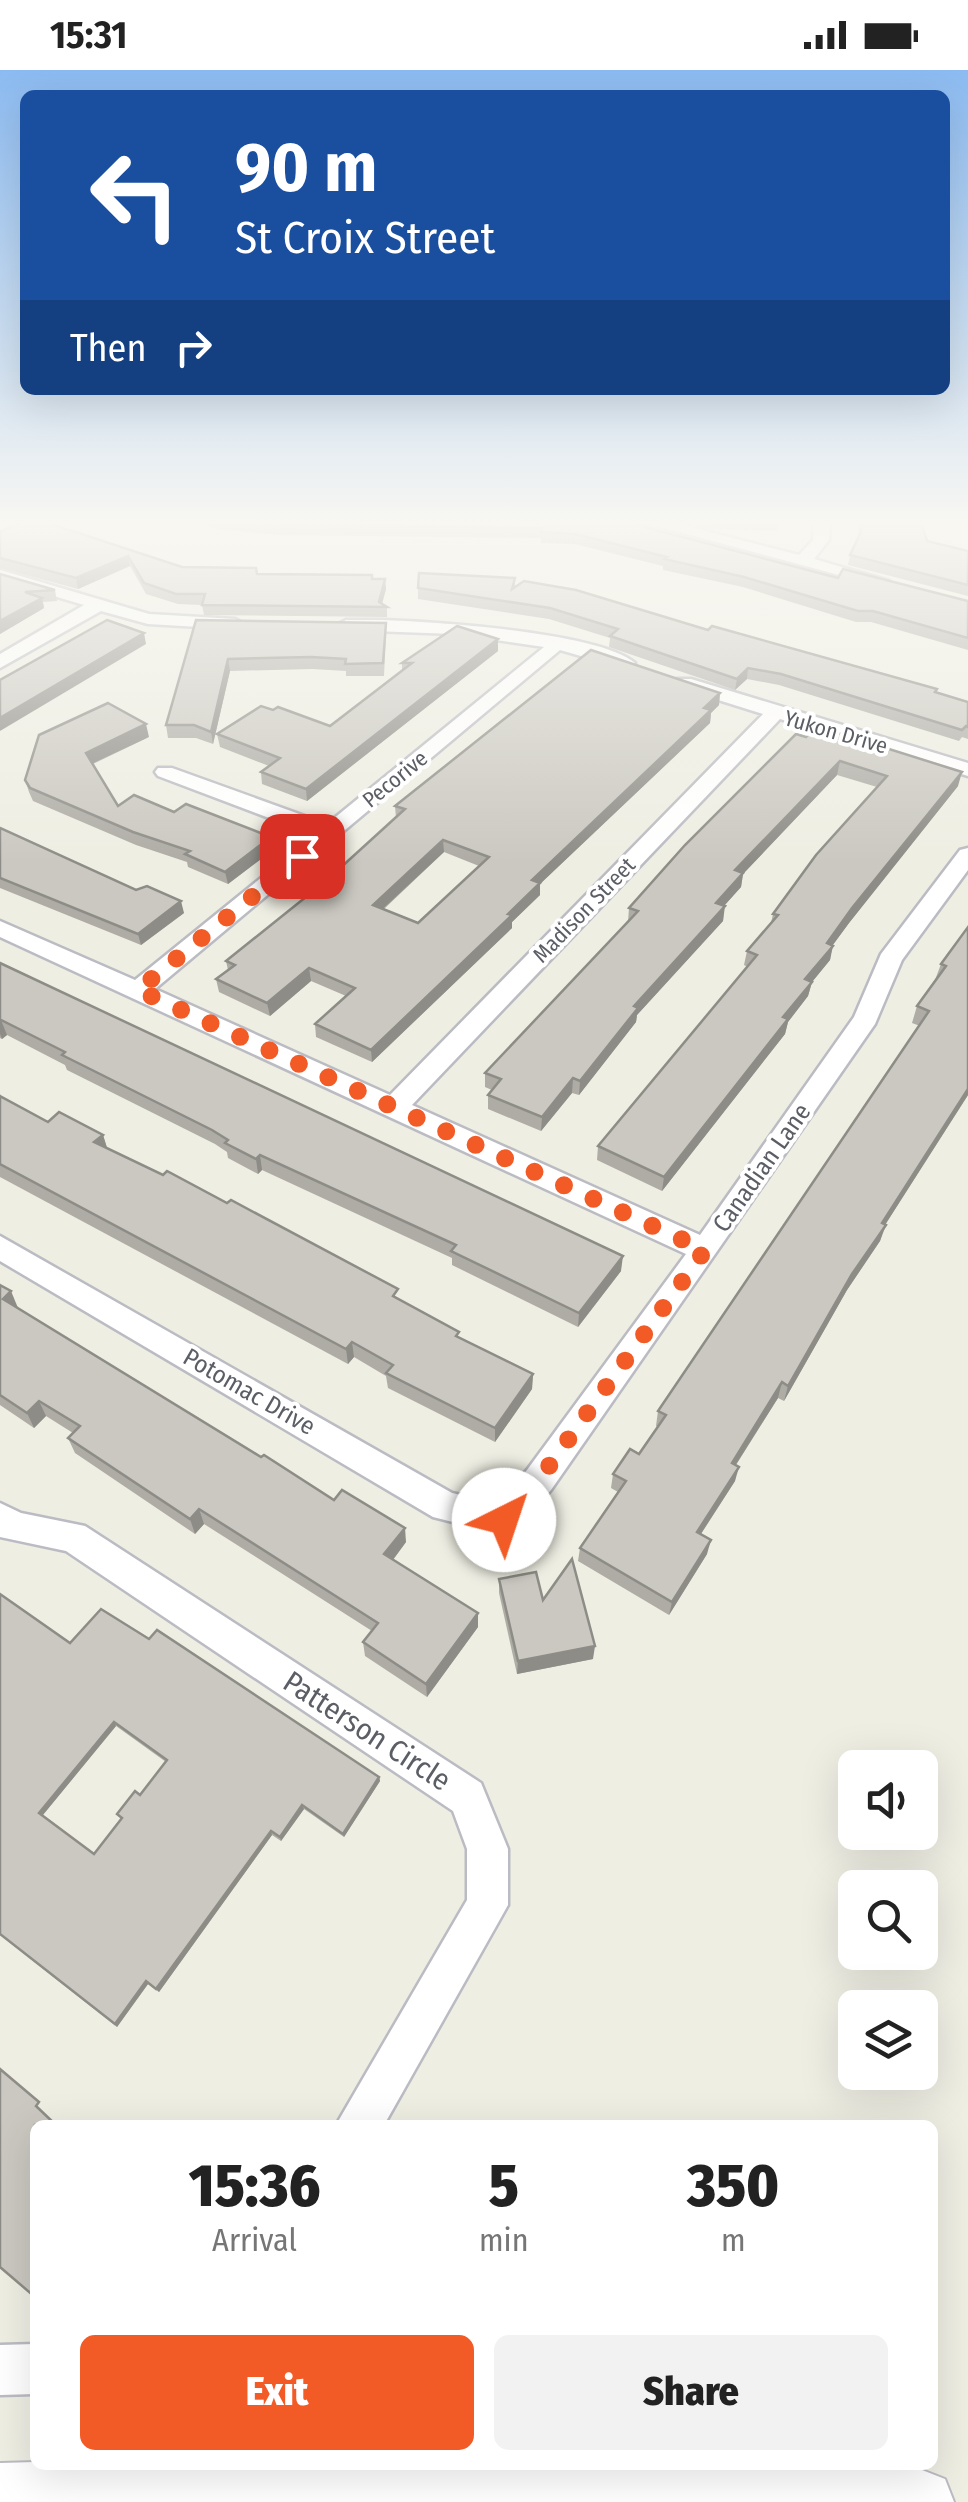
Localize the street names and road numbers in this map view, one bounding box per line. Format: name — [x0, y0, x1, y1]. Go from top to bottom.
street label: Yukon Drive — [781, 704, 891, 760]
street label: Pecorive — [357, 745, 433, 813]
street label: Madison Street — [527, 851, 641, 968]
street label: Canadian Lane — [707, 1098, 817, 1238]
street label: Potomac Drive — [178, 1342, 320, 1442]
street label: Patterson Circle — [277, 1664, 457, 1798]

